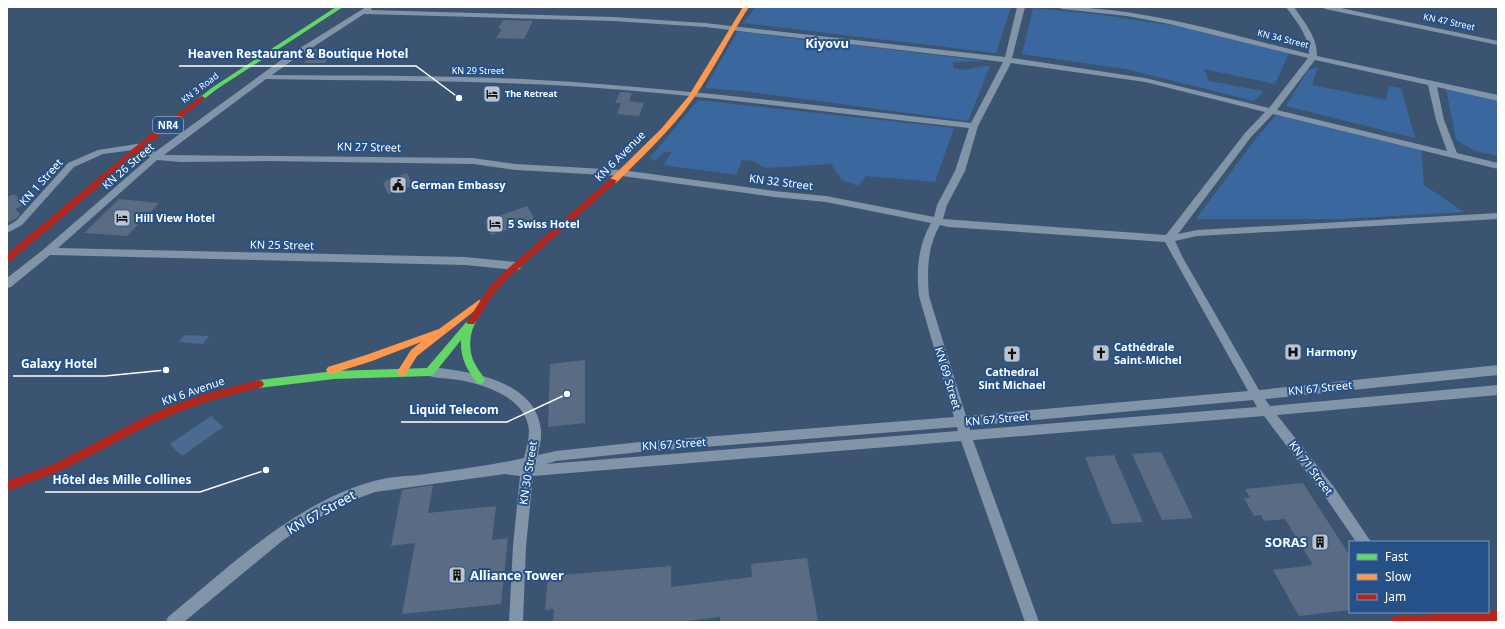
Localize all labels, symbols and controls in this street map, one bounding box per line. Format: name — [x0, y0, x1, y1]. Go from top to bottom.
street label: KN 47 Street — [1422, 10, 1477, 33]
street label: KN 34 Street — [1256, 26, 1311, 51]
district label: Kiyovu — [805, 34, 849, 52]
callout: Heaven Restaurant & Boutique Hotel — [179, 42, 416, 66]
text: Heaven Restaurant & Boutique Hotel — [188, 45, 408, 62]
street label: KN 29 Street — [452, 64, 505, 77]
street label: KN 3 Road — [178, 69, 221, 106]
hotel icon: The Retreat — [482, 84, 502, 104]
place label: The Retreat — [505, 87, 558, 100]
road number: NR4 — [153, 117, 183, 133]
street label: KN 6 Avenue — [591, 127, 648, 184]
street label: KN 27 Street — [337, 138, 401, 155]
street label: KN 26 Street — [99, 139, 157, 192]
street label: KN 1 Street — [16, 155, 66, 208]
street label: KN 32 Street — [748, 170, 814, 193]
public building icon: German Embassy — [388, 175, 408, 195]
place label: German Embassy — [411, 177, 506, 192]
hotel icon: Hill View Hotel — [112, 208, 132, 228]
place label: Hill View Hotel — [135, 210, 215, 225]
hotel icon: 5 Swiss Hotel — [485, 214, 505, 234]
place label: 5 Swiss Hotel — [508, 216, 580, 231]
street label: KN 25 Street — [250, 236, 314, 253]
place label: Cathédrale Saint-Michel — [1114, 339, 1182, 367]
hospital icon: Harmony — [1283, 342, 1303, 362]
church icon: Cathédrale Saint-Michel — [1091, 343, 1111, 363]
church icon: Cathedral Sint Michael — [1002, 344, 1022, 364]
place label: Harmony — [1306, 344, 1358, 359]
street label: KN 69 Street — [932, 345, 965, 411]
callout: Galaxy Hotel — [13, 352, 105, 376]
text: Galaxy Hotel — [21, 355, 97, 372]
place label: Cathedral Sint Michael — [978, 364, 1046, 392]
street label: KN 6 Avenue — [159, 373, 226, 408]
street label: KN 67 Street — [1287, 377, 1353, 398]
callout: Liquid Telecom — [401, 398, 507, 422]
text: Liquid Telecom — [409, 401, 499, 418]
street label: KN 67 Street — [964, 408, 1030, 429]
street label: KN 67 Street — [641, 434, 707, 453]
street label: KN 71 Street — [1286, 438, 1337, 498]
street label: KN 30 Street — [515, 440, 540, 506]
callout: Hôtel des Mille Collines — [45, 468, 200, 492]
text: Hôtel des Mille Collines — [53, 471, 191, 488]
street label: KN 67 Street — [283, 486, 359, 538]
building icon: SORAS — [1310, 532, 1330, 552]
place label: SORAS — [1265, 533, 1307, 551]
legend — [1349, 541, 1489, 613]
text: Fast — [1385, 548, 1409, 565]
building icon: Alliance Tower — [447, 565, 467, 585]
place label: Alliance Tower — [470, 566, 564, 584]
text: Slow — [1385, 568, 1412, 585]
text: Jam — [1384, 588, 1406, 605]

